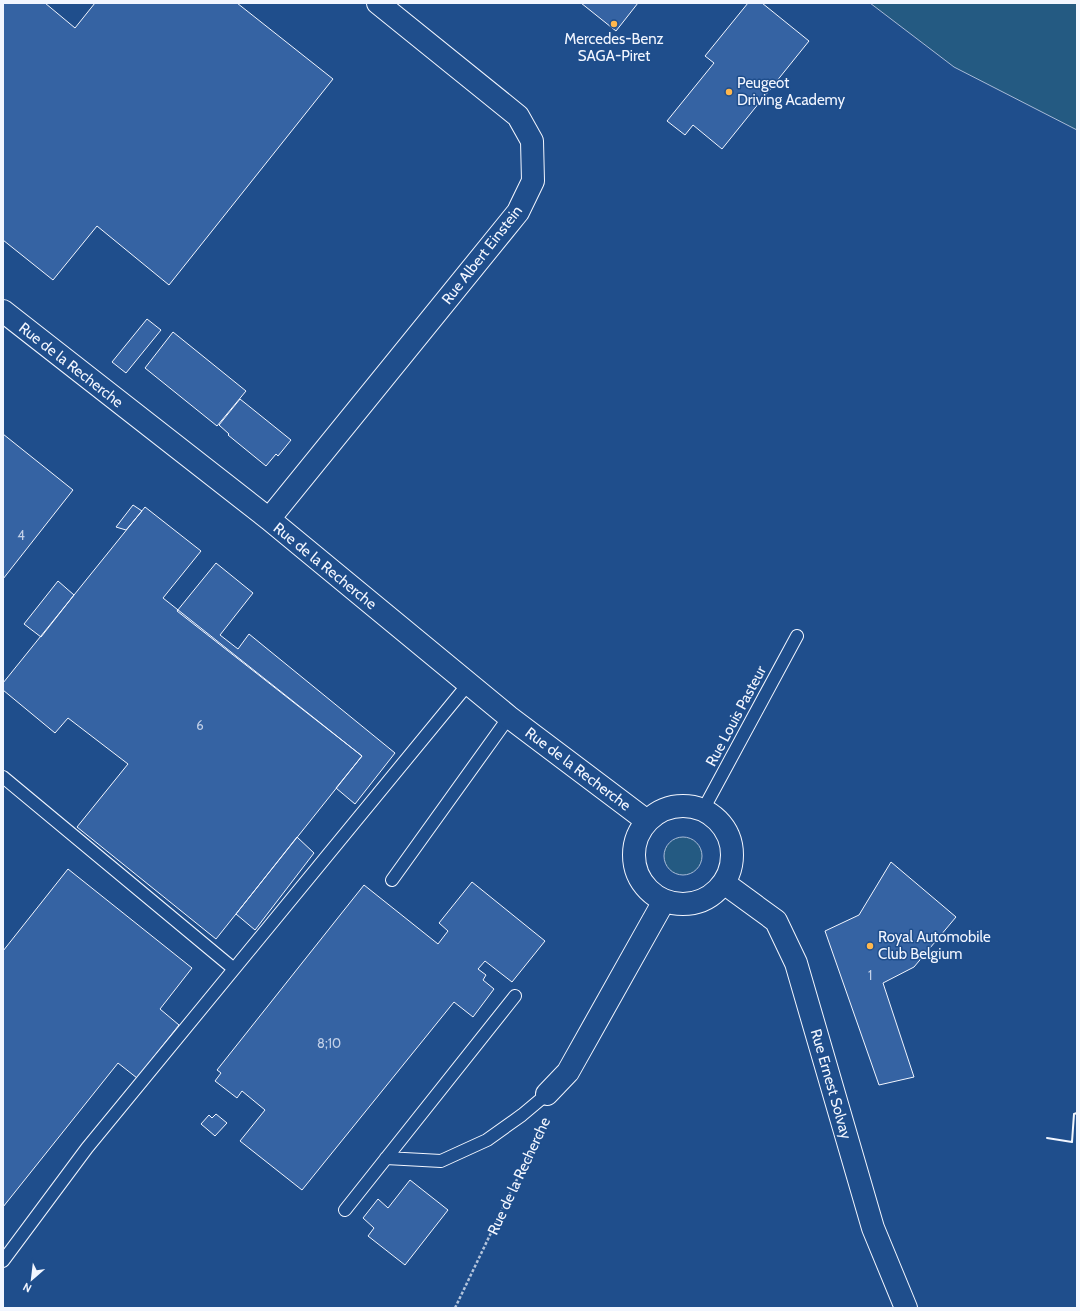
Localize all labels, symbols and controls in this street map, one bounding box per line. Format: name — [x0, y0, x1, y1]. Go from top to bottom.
marker: Mercedes-Benz SAGA-Piret — [609, 19, 619, 29]
place label: Mercedes-Benz SAGA-Piret — [564, 30, 664, 65]
place label: Peugeot Driving Academy — [737, 74, 846, 109]
marker: Peugeot Driving Academy — [724, 87, 734, 97]
street label: Rue Albert Einstein — [438, 202, 526, 308]
street label: Rue de la Recherche — [15, 319, 127, 412]
street label: Rue de la Recherche — [270, 519, 380, 613]
house number: 4 — [17, 527, 25, 543]
street label: Rue Louis Pasteur — [702, 663, 770, 769]
house number: 6 — [196, 717, 204, 733]
street label: Rue de la Recherche — [522, 723, 635, 815]
place label: Royal Automobile Club Belgium — [878, 928, 991, 963]
marker: Royal Automobile Club Belgium — [865, 941, 875, 951]
house number: 1 — [868, 967, 872, 983]
street label: Rue Ernest Solvay — [807, 1027, 855, 1141]
house number: 8;10 — [317, 1035, 341, 1051]
street label: Rue de la Recherche — [484, 1114, 554, 1238]
north arrow — [12, 1259, 52, 1299]
text: N — [21, 1280, 34, 1296]

